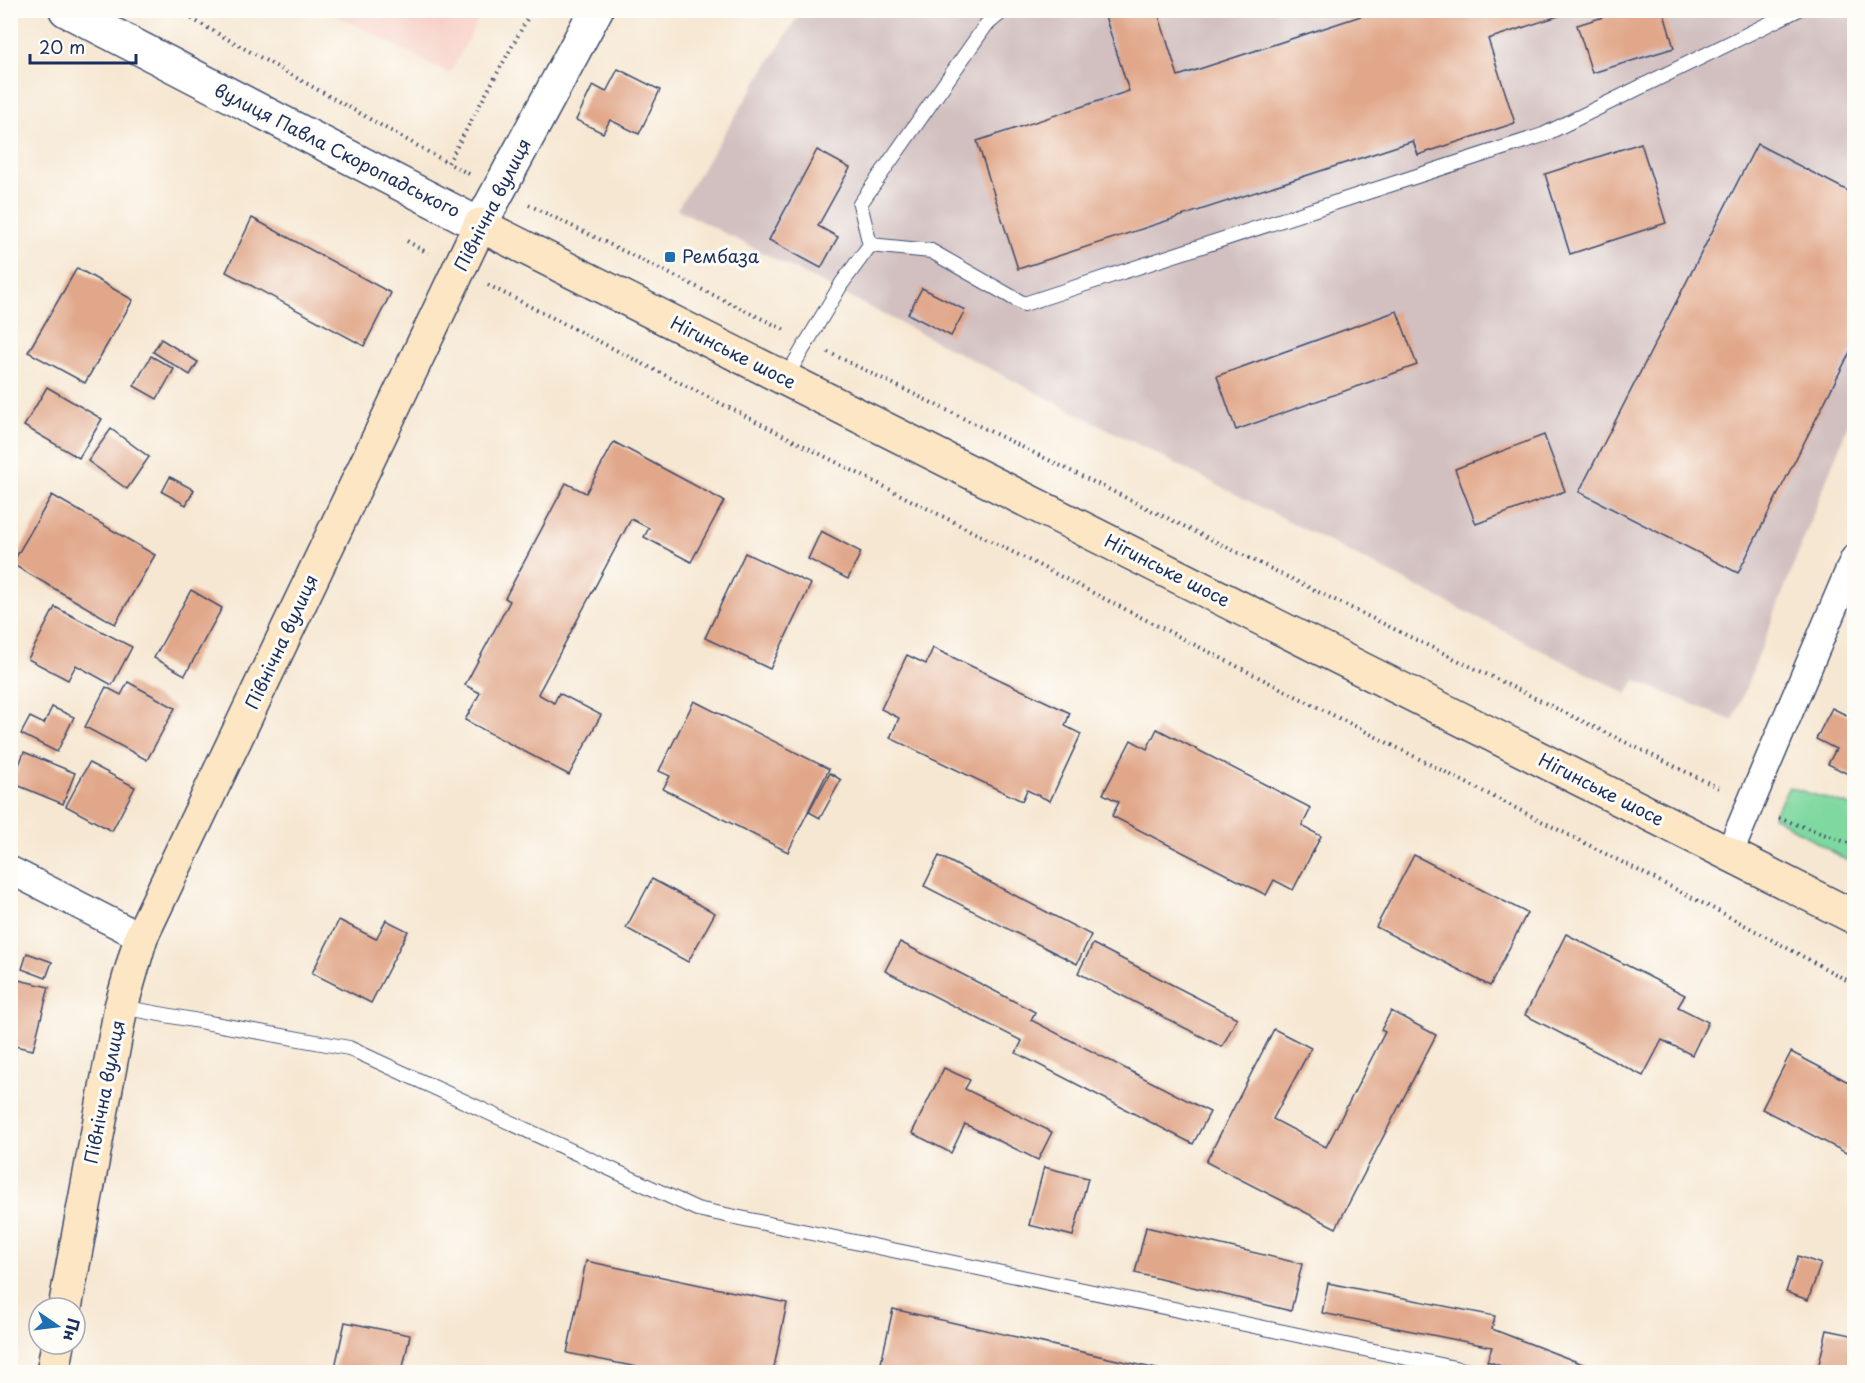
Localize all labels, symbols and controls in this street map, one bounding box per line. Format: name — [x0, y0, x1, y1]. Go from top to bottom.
scale bar — [30, 27, 136, 65]
text: 20 m — [39, 33, 85, 60]
street label: вулиця Павла Скоропадського — [210, 76, 465, 224]
street label: Північна вулиця — [447, 133, 537, 275]
place label: Рембаза — [682, 242, 760, 269]
marker: Рембаза — [663, 250, 677, 264]
street label: Нігинське шосе — [666, 308, 801, 395]
street label: Нігинське шосе — [1100, 526, 1235, 613]
street label: Північна вулиця — [238, 570, 324, 713]
street label: Нігинське шосе — [1534, 745, 1669, 832]
street label: Північна вулиця — [76, 1018, 131, 1166]
north arrow — [27, 1296, 87, 1356]
text: Пн — [58, 1316, 87, 1344]

